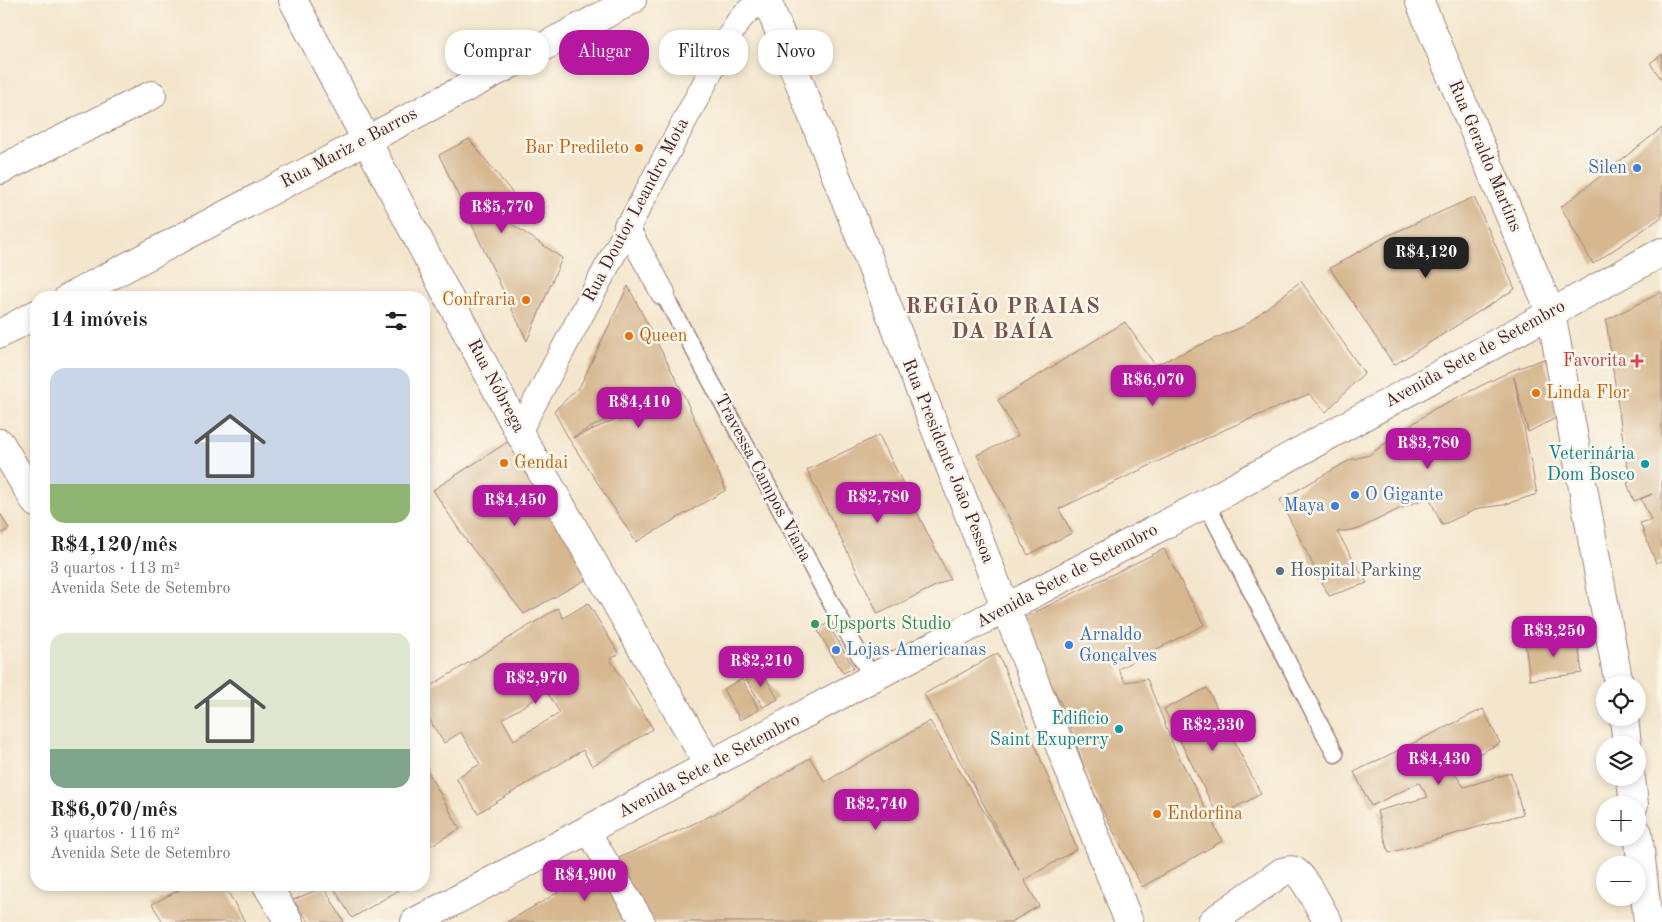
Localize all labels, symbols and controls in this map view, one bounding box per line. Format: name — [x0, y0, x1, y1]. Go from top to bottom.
chip: Comprar — [445, 30, 549, 75]
chip: Alugar — [559, 30, 649, 75]
chip: Filtros — [659, 30, 748, 75]
chip: Novo — [758, 30, 833, 75]
street label: Rua Geraldo Martins — [1445, 78, 1525, 234]
street label: Rua Mariz e Barros — [278, 104, 420, 192]
street label: Rua Doutor Leandro Mota — [580, 115, 692, 305]
place label: Bar Predileto — [525, 139, 629, 157]
marker: Bar Predileto — [633, 142, 645, 154]
place label: Silen — [1588, 159, 1627, 177]
marker: Silen — [1631, 162, 1643, 174]
pin: R$5,770 — [456, 192, 548, 234]
text: R$5,770 — [471, 200, 533, 216]
pin: R$4,120 — [1380, 236, 1472, 279]
text: R$4,120 — [1395, 245, 1457, 261]
place label: Confraria — [442, 291, 516, 309]
district label: REGIÃO PRAIAS DA BAÍA — [905, 292, 1101, 343]
marker: Confraria — [520, 294, 532, 306]
street label: Avenida Sete de Setembro — [1382, 297, 1568, 411]
icon: filters — [382, 307, 410, 335]
text: 14 imóveis — [50, 310, 148, 331]
place label: Queen — [639, 327, 688, 345]
marker: Queen — [623, 330, 635, 342]
street label: Rua Nóbrega — [464, 336, 528, 436]
place label: Favorita — [1563, 352, 1627, 370]
marker: Favorita — [1631, 355, 1643, 367]
street label: Rua Presidente João Pessoa — [899, 356, 997, 566]
pin: R$6,070 — [1107, 364, 1199, 407]
text: R$6,070 — [1122, 373, 1184, 389]
place label: Linda Flor — [1546, 384, 1630, 402]
pin: R$4,410 — [593, 386, 685, 429]
marker: Linda Flor — [1530, 387, 1542, 399]
street label: Travessa Campos Viana — [711, 391, 815, 565]
text: R$4,410 — [608, 395, 670, 411]
icon: home — [185, 401, 275, 491]
pin: R$3,780 — [1382, 428, 1474, 470]
text: R$3,780 — [1397, 436, 1459, 452]
place label: Veterinária Dom Bosco — [1547, 445, 1635, 484]
place label: Gendai — [514, 454, 568, 472]
marker: Gendai — [498, 457, 510, 469]
marker: Veterinária Dom Bosco — [1639, 458, 1651, 470]
pin: R$2,780 — [832, 482, 924, 524]
pin: R$4,450 — [469, 484, 561, 527]
place label: O Gigante — [1365, 486, 1443, 504]
marker: O Gigante — [1349, 489, 1361, 501]
text: R$2,780 — [847, 490, 909, 506]
text: R$4,450 — [484, 493, 546, 509]
place label: Maya — [1283, 497, 1325, 515]
marker: Maya — [1329, 500, 1341, 512]
street label: Avenida Sete de Setembro — [973, 520, 1161, 632]
text: R$4,120/mês — [50, 535, 177, 556]
text: 3 quartos · 113 m² — [50, 561, 180, 577]
place label: Hospital Parking — [1290, 562, 1422, 580]
marker: Hospital Parking — [1274, 565, 1286, 577]
text: Avenida Sete de Setembro — [50, 581, 231, 597]
place label: Upsports Studio — [825, 615, 951, 633]
pin: R$3,250 — [1508, 616, 1600, 658]
marker: Upsports Studio — [809, 618, 821, 630]
text: R$3,250 — [1523, 624, 1585, 640]
place label: Arnaldo Gonçalves — [1079, 626, 1157, 665]
marker: Arnaldo Gonçalves — [1063, 639, 1075, 651]
place label: Lojas Americanas — [846, 641, 986, 659]
marker: Lojas Americanas — [830, 644, 842, 656]
pin: R$2,210 — [715, 646, 807, 688]
text: R$2,210 — [730, 654, 792, 670]
pin: R$2,970 — [490, 662, 582, 705]
icon: home — [185, 666, 275, 756]
text: R$2,970 — [505, 671, 567, 687]
map controls — [1596, 676, 1646, 906]
button: locate — [1596, 676, 1646, 726]
street label: Avenida Sete de Setembro — [615, 710, 803, 822]
place label: Edificio Saint Exuperry — [990, 710, 1109, 749]
pin: R$2,330 — [1167, 710, 1259, 752]
text: R$2,330 — [1182, 718, 1244, 734]
marker: Edificio Saint Exuperry — [1113, 723, 1125, 735]
button: layers — [1596, 736, 1646, 786]
pin: R$4,430 — [1393, 744, 1485, 786]
text: R$4,430 — [1408, 752, 1470, 768]
pin: R$2,740 — [830, 788, 922, 831]
button: + — [1596, 796, 1646, 846]
text: R$2,740 — [845, 797, 907, 813]
text: R$6,070/mês — [50, 800, 177, 821]
place label: Endorfina — [1167, 805, 1243, 823]
marker: Endorfina — [1151, 808, 1163, 820]
text: 3 quartos · 116 m² — [50, 826, 180, 842]
text: Avenida Sete de Setembro — [50, 846, 231, 862]
button: − — [1596, 856, 1646, 906]
pin: R$4,900 — [539, 860, 631, 902]
text: R$4,900 — [554, 868, 616, 884]

